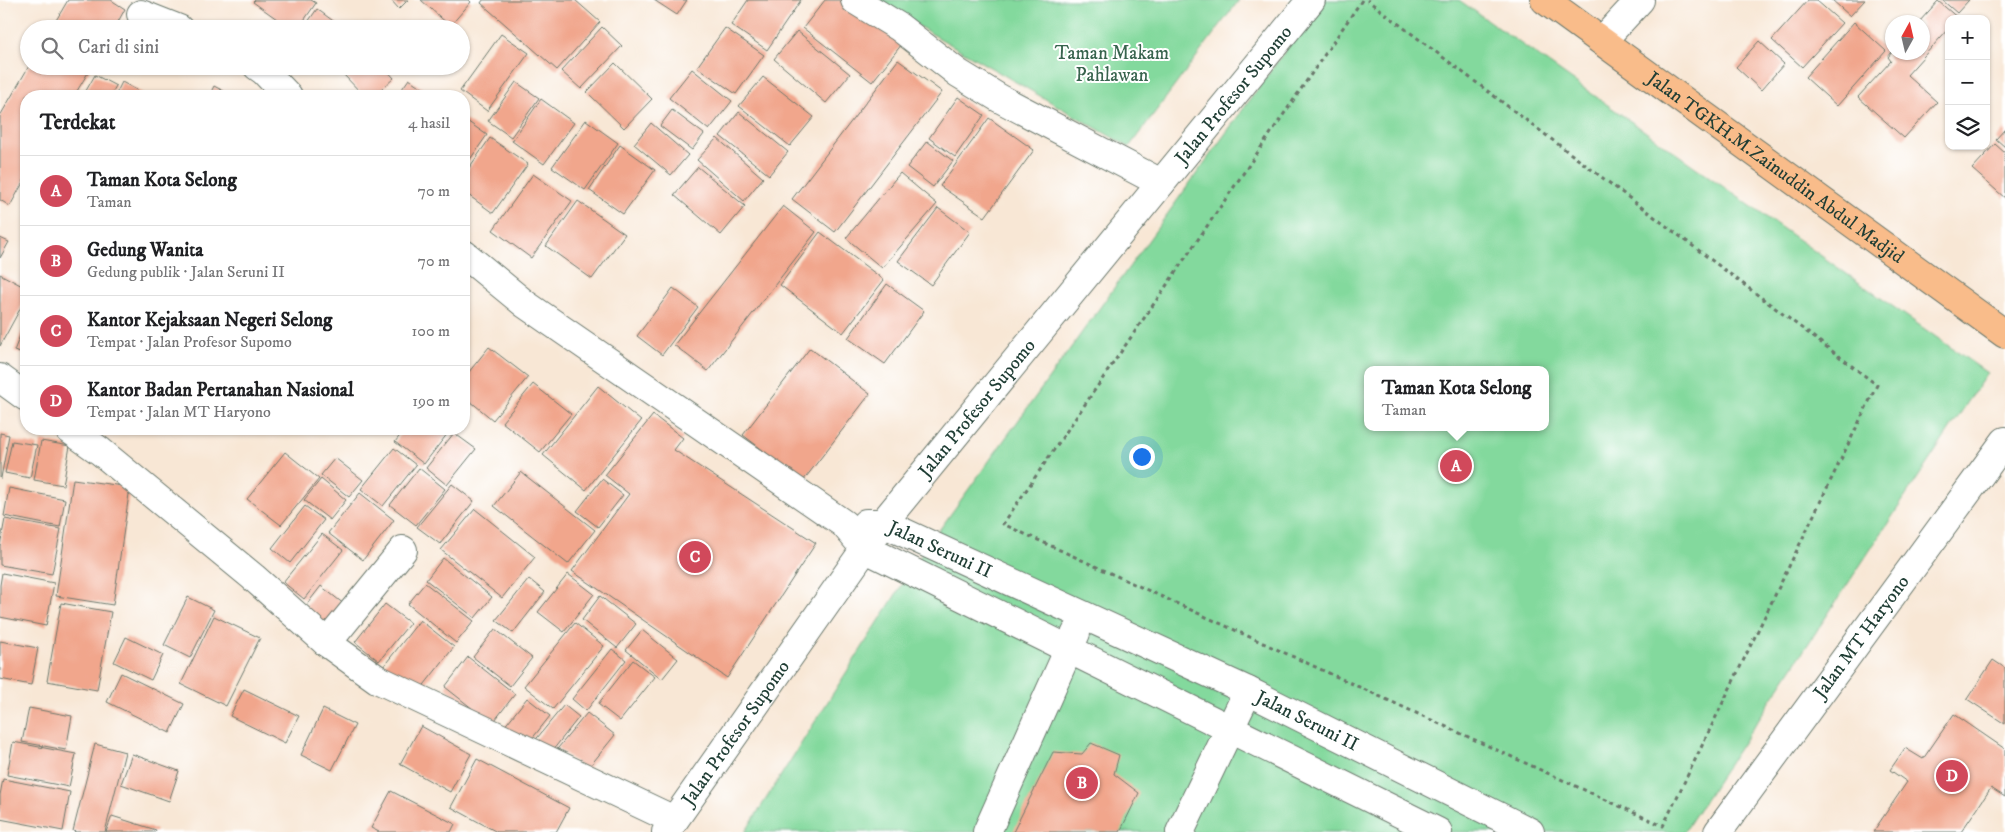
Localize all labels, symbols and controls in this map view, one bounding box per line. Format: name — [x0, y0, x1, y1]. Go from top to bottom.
north arrow — [1885, 15, 1930, 60]
map controls — [1945, 15, 1990, 150]
button: + — [1945, 15, 1990, 60]
search box — [20, 20, 470, 75]
street label: Jalan Profesor Supomo — [1169, 21, 1297, 170]
icon: search — [38, 34, 66, 62]
text: Cari di sini — [78, 36, 159, 59]
park label: Taman Makam Pahlawan — [1055, 42, 1169, 87]
button: − — [1945, 60, 1990, 105]
street label: Jalan TGKH.M.Zainuddin Abdul Madjid — [1641, 65, 1909, 269]
button: layers — [1945, 105, 1990, 150]
text: Terdekat — [40, 110, 115, 136]
text: 4 hasil — [408, 113, 450, 133]
text: Taman Kota Selong — [87, 169, 237, 192]
text: A — [51, 181, 61, 201]
text: 70 m — [418, 181, 450, 201]
text: Taman — [87, 192, 132, 212]
text: Gedung Wanita — [87, 239, 203, 262]
text: B — [51, 251, 61, 271]
text: 70 m — [418, 251, 450, 271]
text: Gedung publik · Jalan Seruni II — [87, 262, 285, 282]
text: Kantor Kejaksaan Negeri Selong — [87, 309, 332, 332]
text: C — [51, 321, 61, 341]
text: 100 m — [412, 321, 450, 341]
text: Tempat · Jalan Profesor Supomo — [87, 332, 292, 352]
street label: Jalan Profesor Supomo — [912, 334, 1040, 484]
popup — [1364, 366, 1549, 431]
text: Taman Kota Selong — [1382, 377, 1531, 400]
text: Kantor Badan Pertanahan Nasional — [87, 379, 354, 402]
text: D — [50, 391, 62, 411]
text: 190 m — [412, 391, 450, 411]
text: Taman — [1382, 400, 1426, 420]
text: Tempat · Jalan MT Haryono — [87, 402, 271, 422]
your location — [1129, 444, 1155, 470]
pin: A — [1440, 447, 1472, 485]
street label: Jalan Seruni II — [883, 515, 996, 583]
pin: C — [679, 538, 711, 576]
street label: Jalan MT Haryono — [1807, 571, 1914, 705]
street label: Jalan Profesor Supomo — [675, 656, 794, 812]
street label: Jalan Seruni II — [1250, 684, 1362, 756]
pin: D — [1936, 757, 1968, 795]
pin: B — [1066, 764, 1098, 802]

